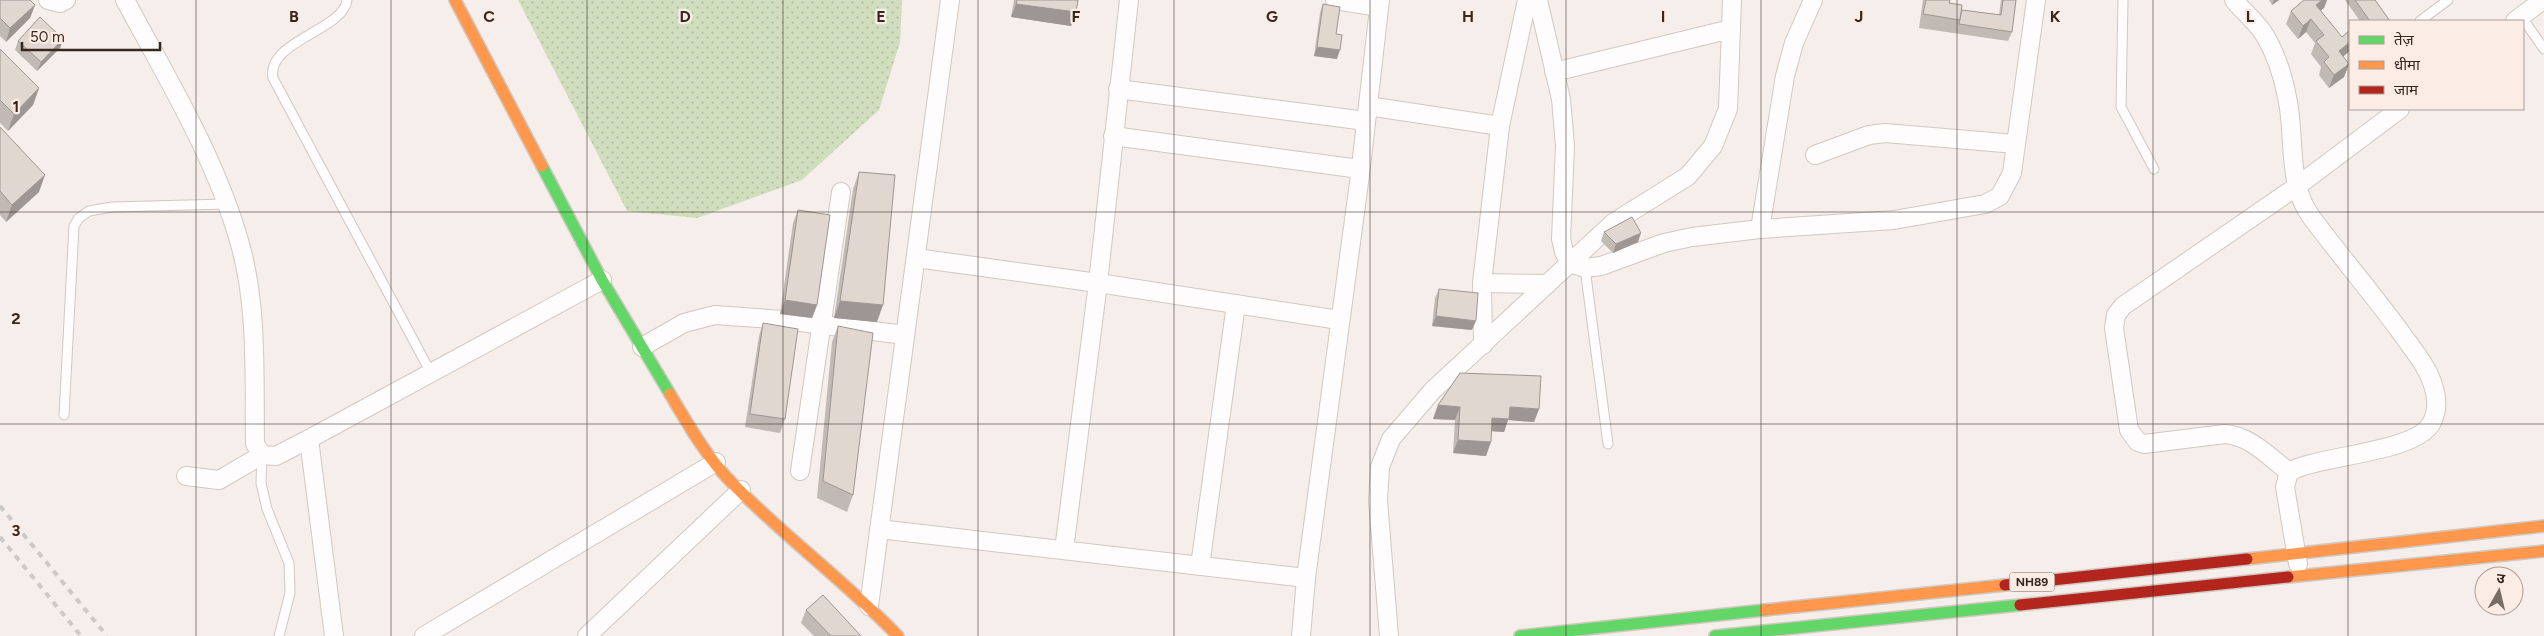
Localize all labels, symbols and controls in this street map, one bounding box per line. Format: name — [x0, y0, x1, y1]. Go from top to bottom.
text: B — [289, 7, 299, 26]
text: C — [483, 7, 495, 26]
text: D — [679, 7, 691, 26]
text: E — [876, 7, 886, 26]
text: F — [1072, 7, 1081, 26]
text: G — [1266, 7, 1278, 26]
text: H — [1462, 7, 1474, 26]
text: I — [1661, 7, 1665, 26]
text: J — [1855, 7, 1863, 26]
text: K — [2050, 7, 2061, 26]
text: L — [2246, 7, 2255, 26]
scale bar — [22, 20, 160, 52]
legend — [2349, 20, 2524, 110]
text: 50 m — [30, 28, 65, 46]
text: तेज़ — [2394, 31, 2415, 49]
text: धीमा — [2394, 56, 2421, 74]
text: जाम — [2394, 81, 2419, 99]
text: 1 — [13, 97, 19, 116]
text: 2 — [11, 309, 21, 328]
text: 3 — [12, 521, 21, 540]
north arrow — [2474, 566, 2524, 616]
text: उ — [2495, 570, 2507, 588]
road number: NH89 — [2010, 572, 2054, 592]

